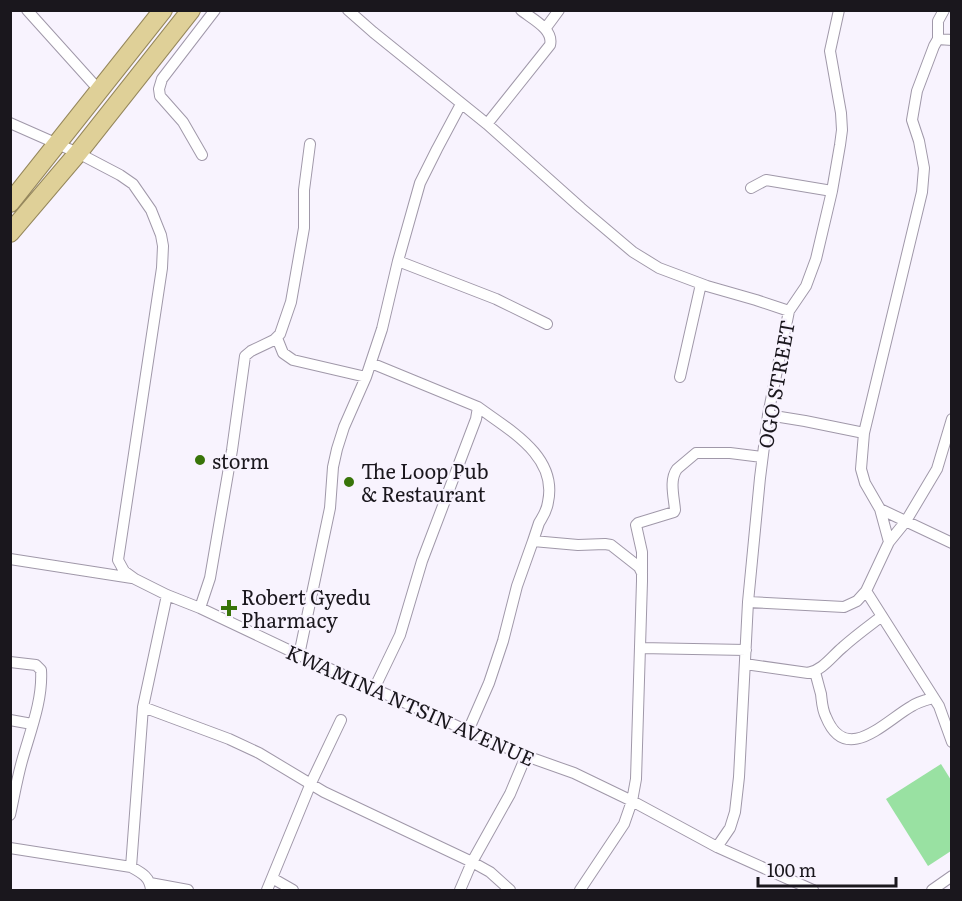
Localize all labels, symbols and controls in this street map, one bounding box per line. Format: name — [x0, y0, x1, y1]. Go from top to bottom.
street label: OGO STREET — [749, 317, 801, 451]
place label: storm — [212, 445, 269, 475]
marker: storm — [193, 453, 207, 467]
place label: The Loop Pub & Restaurant — [361, 455, 489, 508]
marker: The Loop Pub & Restaurant — [342, 475, 356, 489]
place label: Robert Gyedu Pharmacy — [241, 581, 371, 634]
marker: Robert Gyedu Pharmacy — [222, 601, 236, 615]
street label: KWAMINA NTSIN AVENUE — [282, 636, 540, 772]
scale bar — [758, 850, 896, 888]
text: 100 m — [767, 856, 816, 883]

